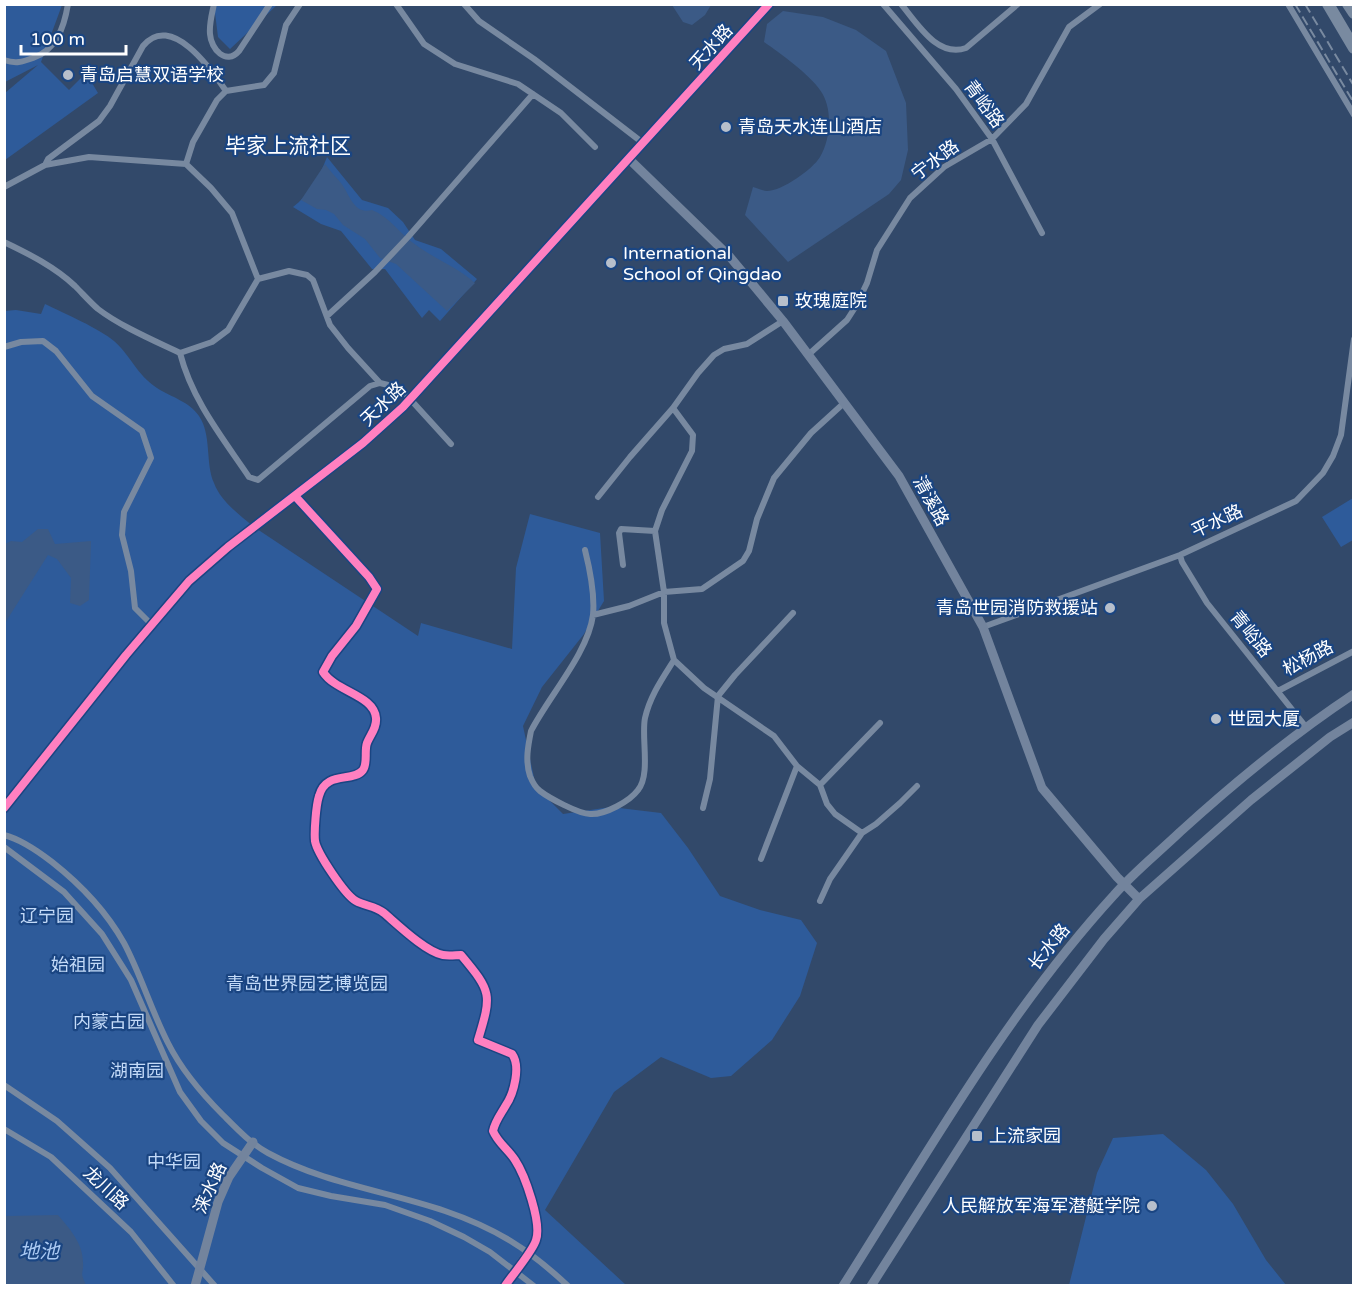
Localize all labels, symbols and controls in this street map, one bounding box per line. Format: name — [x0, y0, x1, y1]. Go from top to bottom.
scale bar — [21, 18, 126, 56]
street label: 天水路 — [685, 20, 737, 74]
text: 100 m — [30, 28, 85, 50]
place label: 青岛启慧双语学校 — [80, 64, 224, 86]
marker: 青岛启慧双语学校 — [61, 68, 75, 82]
street label: 青峪路 — [959, 76, 1009, 132]
place label: 青岛天水连山酒店 — [738, 116, 882, 138]
marker: 青岛天水连山酒店 — [719, 120, 733, 134]
district label: 毕家上流社区 — [225, 134, 351, 159]
street label: 宁水路 — [907, 135, 963, 185]
place label: International School of Qingdao — [623, 242, 782, 285]
marker: International School of Qingdao — [604, 256, 618, 270]
place label: 玫瑰庭院 — [795, 290, 867, 312]
marker: 玫瑰庭院 — [776, 294, 790, 308]
street label: 天水路 — [356, 377, 410, 431]
street label: 清溪路 — [908, 472, 954, 530]
street label: 平水路 — [1188, 500, 1246, 542]
place label: 青岛世园消防救援站 — [936, 597, 1098, 619]
marker: 青岛世园消防救援站 — [1103, 601, 1117, 615]
street label: 青峪路 — [1225, 606, 1277, 662]
street label: 松杨路 — [1279, 636, 1337, 680]
place label: 世园大厦 — [1228, 708, 1300, 730]
marker: 世园大厦 — [1209, 712, 1223, 726]
park label: 辽宁园 — [20, 905, 74, 927]
street label: 长水路 — [1023, 919, 1075, 975]
park label: 始祖园 — [51, 954, 105, 976]
park label: 青岛世界园艺博览园 — [226, 973, 388, 995]
park label: 内蒙古园 — [73, 1011, 145, 1033]
park label: 湖南园 — [110, 1060, 164, 1082]
place label: 上流家园 — [989, 1125, 1061, 1147]
marker: 上流家园 — [970, 1129, 984, 1143]
park label: 中华园 — [147, 1151, 201, 1173]
street label: 涞水路 — [189, 1159, 231, 1217]
street label: 龙川路 — [79, 1162, 133, 1214]
place label: 人民解放军海军潜艇学院 — [942, 1195, 1140, 1217]
marker: 人民解放军海军潜艇学院 — [1145, 1199, 1159, 1213]
water label: 地池 — [19, 1240, 61, 1264]

